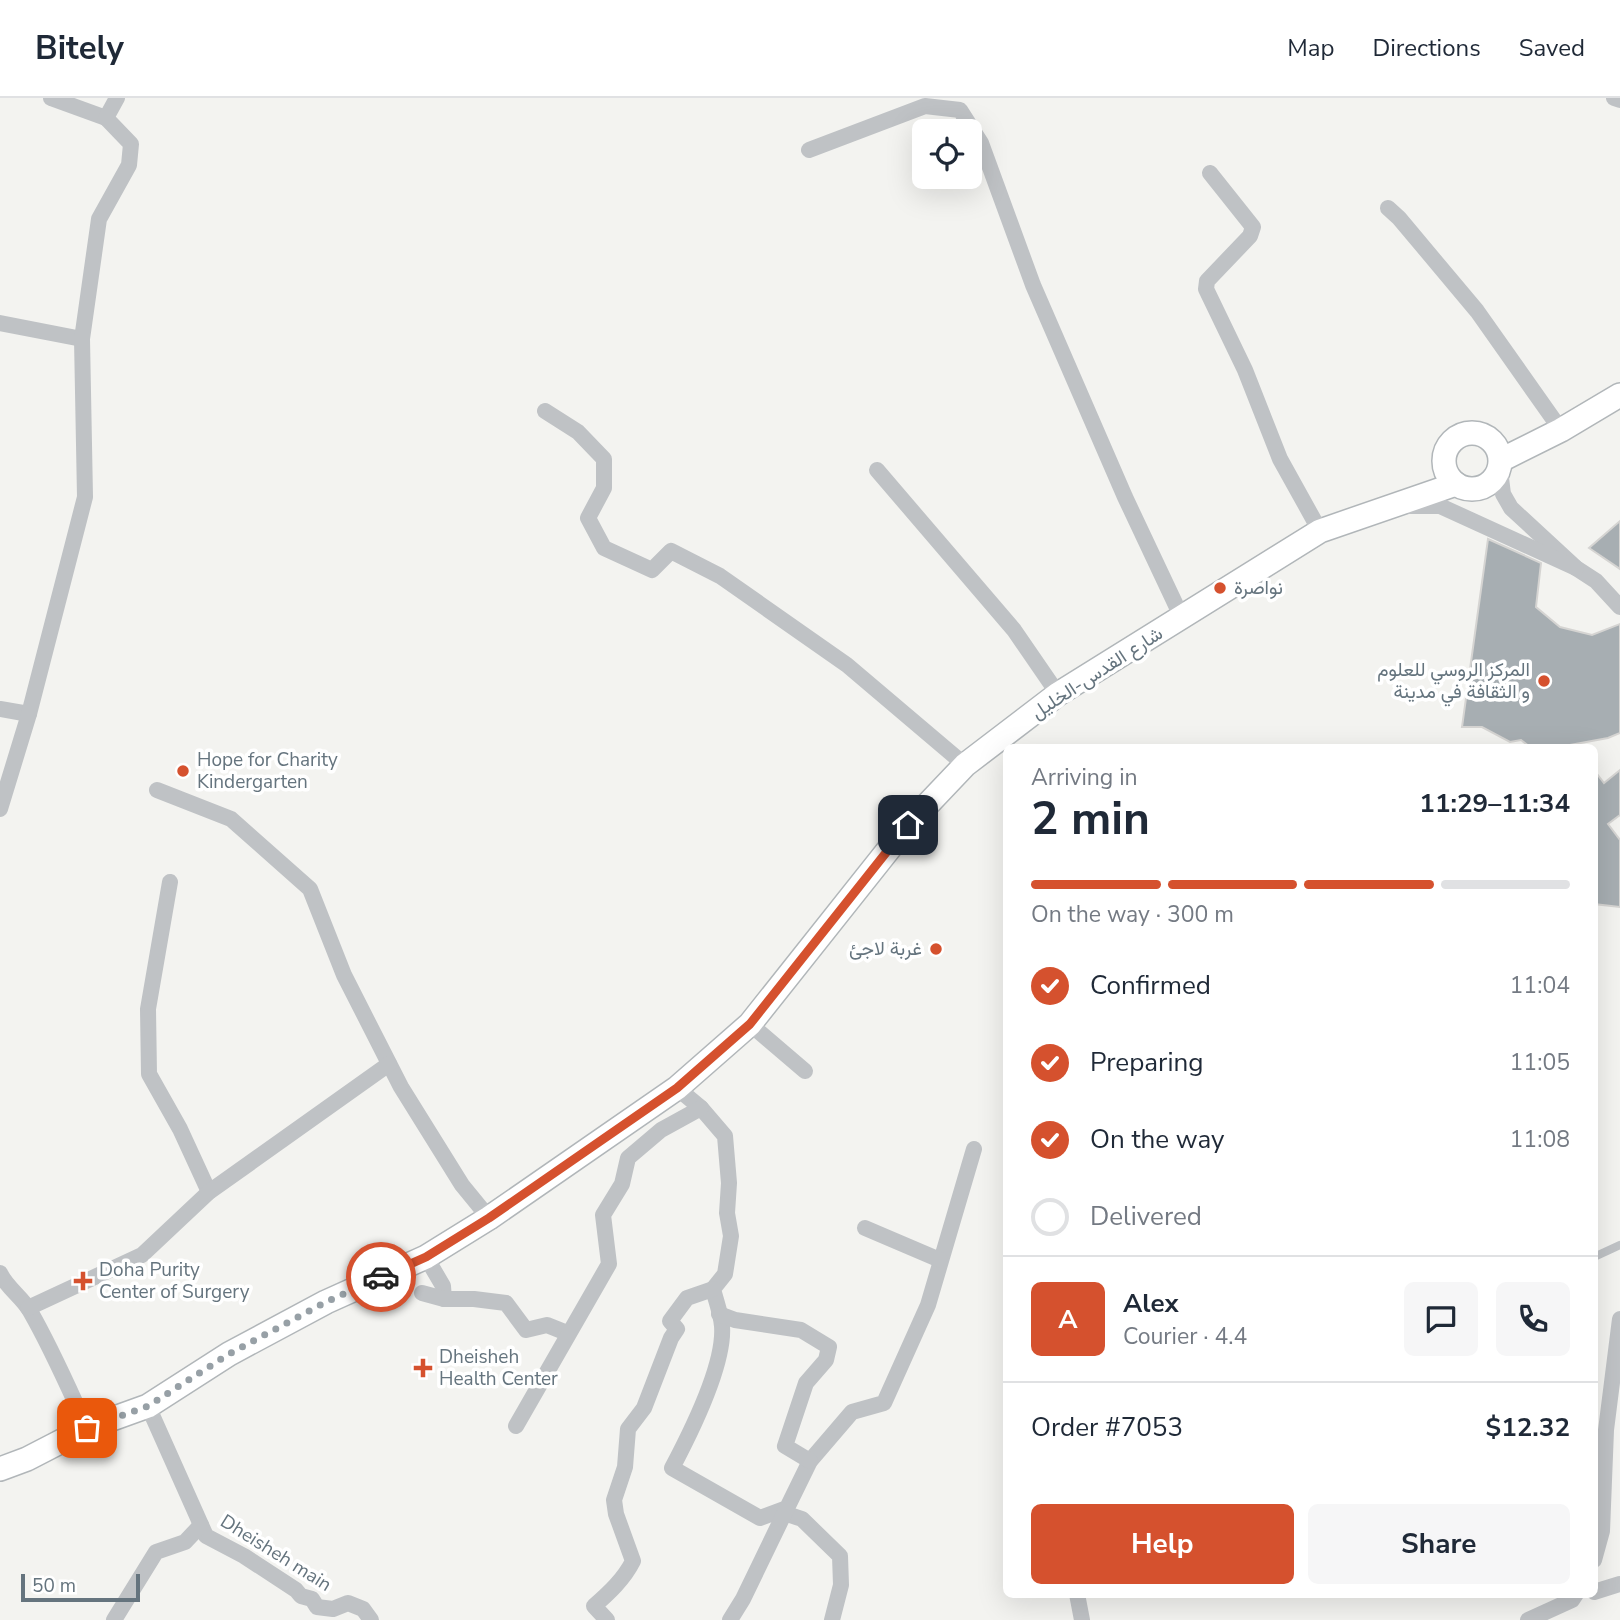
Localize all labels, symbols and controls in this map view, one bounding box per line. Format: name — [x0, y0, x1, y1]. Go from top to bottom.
text: Bitely — [35, 26, 124, 71]
text: Map — [1287, 32, 1334, 64]
text: Directions — [1372, 32, 1481, 64]
text: Saved — [1519, 32, 1585, 64]
map controls — [912, 119, 982, 189]
button: locate — [912, 119, 982, 189]
place label: نواصرة — [1234, 575, 1283, 601]
marker: نواصرة — [1212, 580, 1228, 596]
street label: شارع القدس-الخليل — [1026, 621, 1168, 725]
place label: المركز الروسي للعلوم و الثقافة في مدينة — [1377, 657, 1530, 707]
marker: المركز الروسي للعلوم و الثقافة في مدينة — [1536, 673, 1552, 689]
place label: Hope for Charity Kindergarten — [197, 747, 338, 795]
text: Arriving in — [1031, 762, 1138, 793]
marker: Hope for Charity Kindergarten — [175, 763, 191, 779]
text: 11:29–11:34 — [1419, 786, 1570, 821]
text: 2 min — [1031, 787, 1150, 850]
pin — [878, 795, 938, 855]
icon: home — [889, 806, 927, 844]
text: On the way · 300 m — [1031, 899, 1234, 930]
place label: غربة لاجئ — [849, 936, 922, 962]
marker: غربة لاجئ — [928, 941, 944, 957]
icon: check — [1031, 967, 1069, 1005]
text: Confirmed — [1090, 968, 1211, 1003]
text: 11:04 — [1510, 970, 1570, 1001]
icon: check — [1031, 1044, 1069, 1082]
text: Preparing — [1090, 1045, 1203, 1080]
text: 11:05 — [1510, 1047, 1570, 1078]
icon: check — [1031, 1121, 1069, 1159]
text: On the way — [1090, 1122, 1224, 1157]
text: 11:08 — [1510, 1124, 1570, 1155]
text: Delivered — [1090, 1199, 1202, 1234]
courier — [346, 1242, 416, 1312]
place label: Doha Purity Center of Surgery — [99, 1257, 250, 1305]
icon: car — [362, 1258, 400, 1296]
marker: Doha Purity Center of Surgery — [73, 1271, 93, 1291]
button: chat — [1404, 1282, 1478, 1356]
button: phone — [1496, 1282, 1570, 1356]
text: Alex — [1123, 1286, 1179, 1321]
text: A — [1058, 1302, 1078, 1337]
text: Courier · 4.4 — [1123, 1321, 1247, 1352]
place label: Dheisheh Health Center — [439, 1344, 558, 1392]
marker: Dheisheh Health Center — [413, 1358, 433, 1378]
pin — [57, 1398, 117, 1458]
icon: bag — [68, 1409, 106, 1447]
text: Order #7053 — [1031, 1410, 1183, 1445]
text: $12.32 — [1486, 1410, 1570, 1445]
button: Help — [1031, 1504, 1294, 1584]
button: Share — [1308, 1504, 1570, 1584]
street label: Dheisheh main — [215, 1508, 337, 1598]
scale bar — [21, 1571, 140, 1603]
text: 50 m — [32, 1573, 76, 1599]

